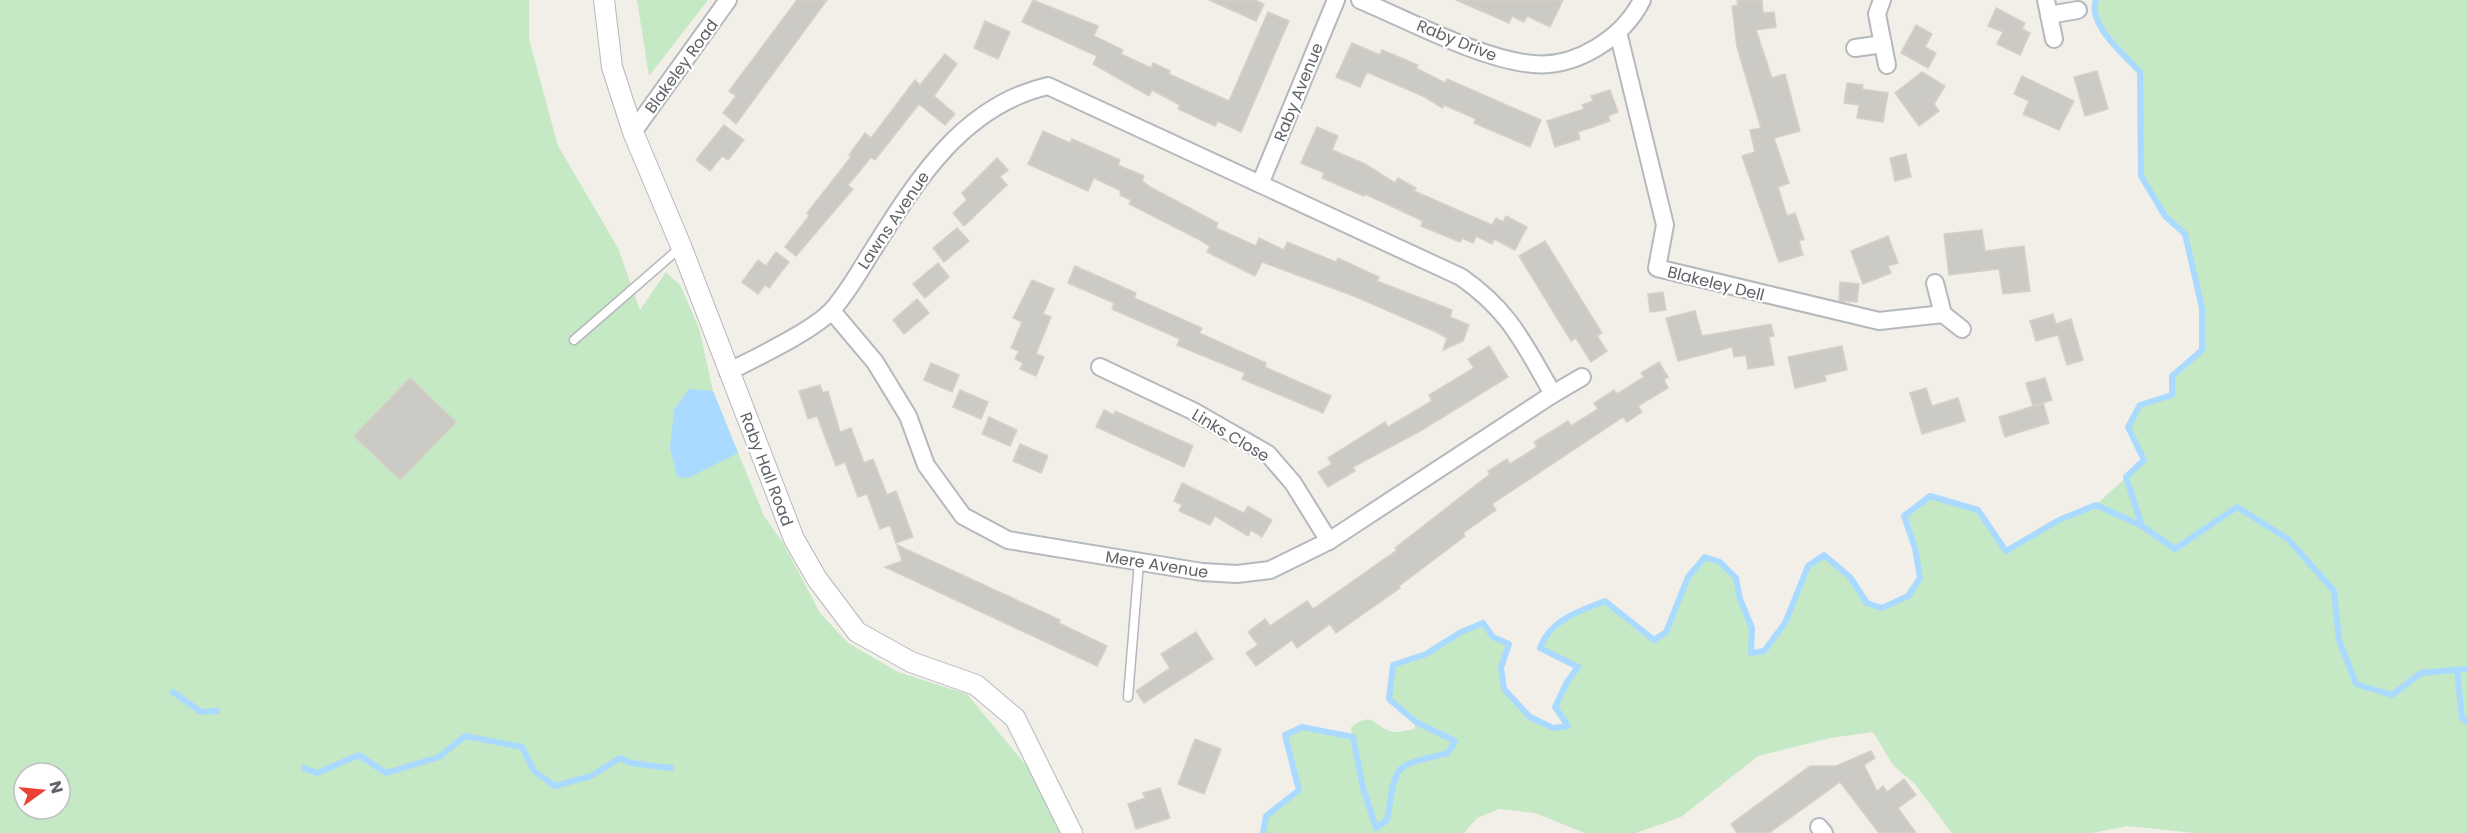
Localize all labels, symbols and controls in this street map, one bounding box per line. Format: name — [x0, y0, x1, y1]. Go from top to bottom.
street label: Blakeley Road — [639, 14, 723, 118]
street label: Raby Drive — [1413, 14, 1500, 67]
street label: Raby Avenue — [1268, 39, 1329, 145]
street label: Lawns Avenue — [852, 167, 935, 274]
street label: Blakeley Dell — [1665, 260, 1767, 307]
street label: Links Close — [1188, 403, 1274, 468]
street label: Raby Hall Road — [734, 409, 799, 529]
street label: Mere Avenue — [1104, 545, 1210, 584]
north arrow — [12, 761, 72, 821]
text: N — [43, 778, 69, 796]

